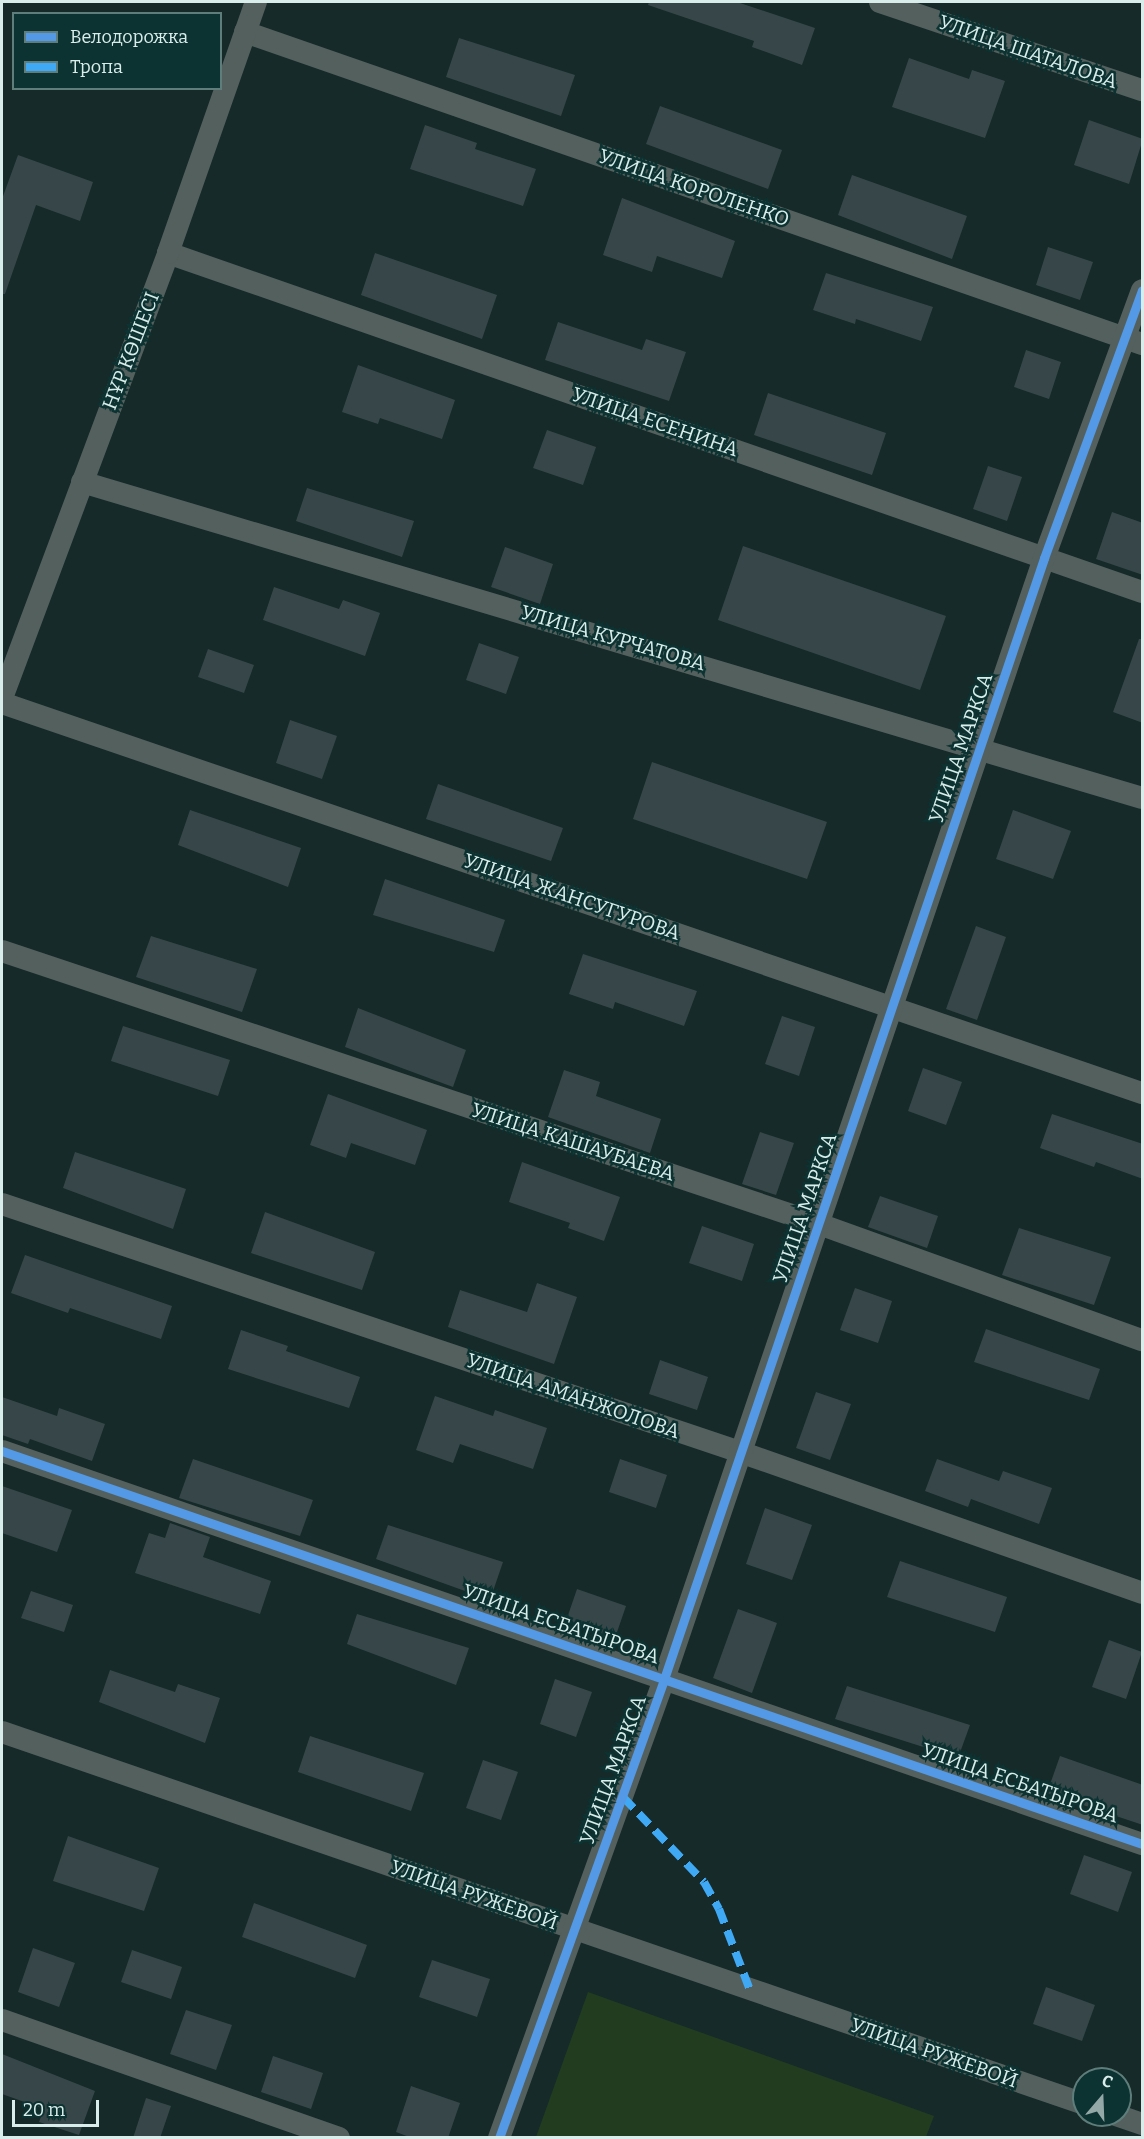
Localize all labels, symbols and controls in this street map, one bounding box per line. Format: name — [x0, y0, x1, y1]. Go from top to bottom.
street label: УЛИЦА ШАТАЛОВА — [935, 10, 1121, 94]
legend — [12, 12, 222, 90]
text: Велодорожка — [70, 26, 188, 48]
text: Тропа — [70, 56, 123, 78]
street label: УЛИЦА КОРОЛЕНКО — [596, 144, 792, 232]
street label: НҰР КӨШЕСІ — [98, 289, 164, 413]
street label: УЛИЦА ЕСЕНИНА — [569, 382, 741, 462]
street label: УЛИЦА КУРЧАТОВА — [518, 600, 708, 676]
street label: УЛИЦА МАРКСА — [924, 670, 998, 826]
street label: УЛИЦА ЖАНСУГУРОВА — [461, 849, 683, 945]
street label: УЛИЦА КАШАУБАЕВА — [468, 1098, 678, 1186]
street label: УЛИЦА МАРКСА — [768, 1130, 842, 1286]
street label: УЛИЦА АМАНЖОЛОВА — [463, 1348, 683, 1444]
street label: УЛИЦА ЕСБАТЫРОВА — [459, 1579, 663, 1669]
street label: УЛИЦА МАРКСА — [575, 1692, 651, 1848]
street label: УЛИЦА ЕСБАТЫРОВА — [918, 1738, 1122, 1828]
street label: УЛИЦА РУЖЕВОЙ — [387, 1855, 561, 1935]
street label: УЛИЦА РУЖЕВОЙ — [847, 2013, 1021, 2093]
north arrow — [1072, 2067, 1132, 2127]
text: С — [1099, 2071, 1115, 2092]
scale bar — [15, 2088, 102, 2126]
text: 20 m — [23, 2099, 65, 2121]

